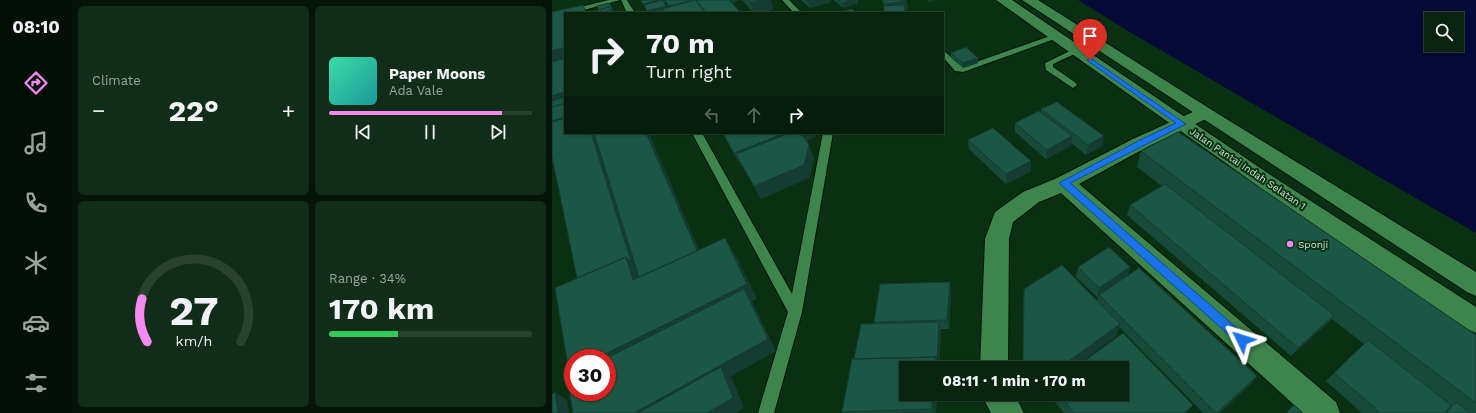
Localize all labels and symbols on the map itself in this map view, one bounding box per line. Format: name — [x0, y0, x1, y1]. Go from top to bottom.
pin — [1073, 19, 1107, 60]
street label: Jalan Pantai Indah Selatan 1 — [1188, 125, 1308, 211]
marker: Sponji — [1285, 239, 1295, 249]
place label: Sponji — [1298, 239, 1328, 250]
position arrow — [1221, 319, 1263, 361]
speed limit sign: 30 — [564, 349, 616, 401]

